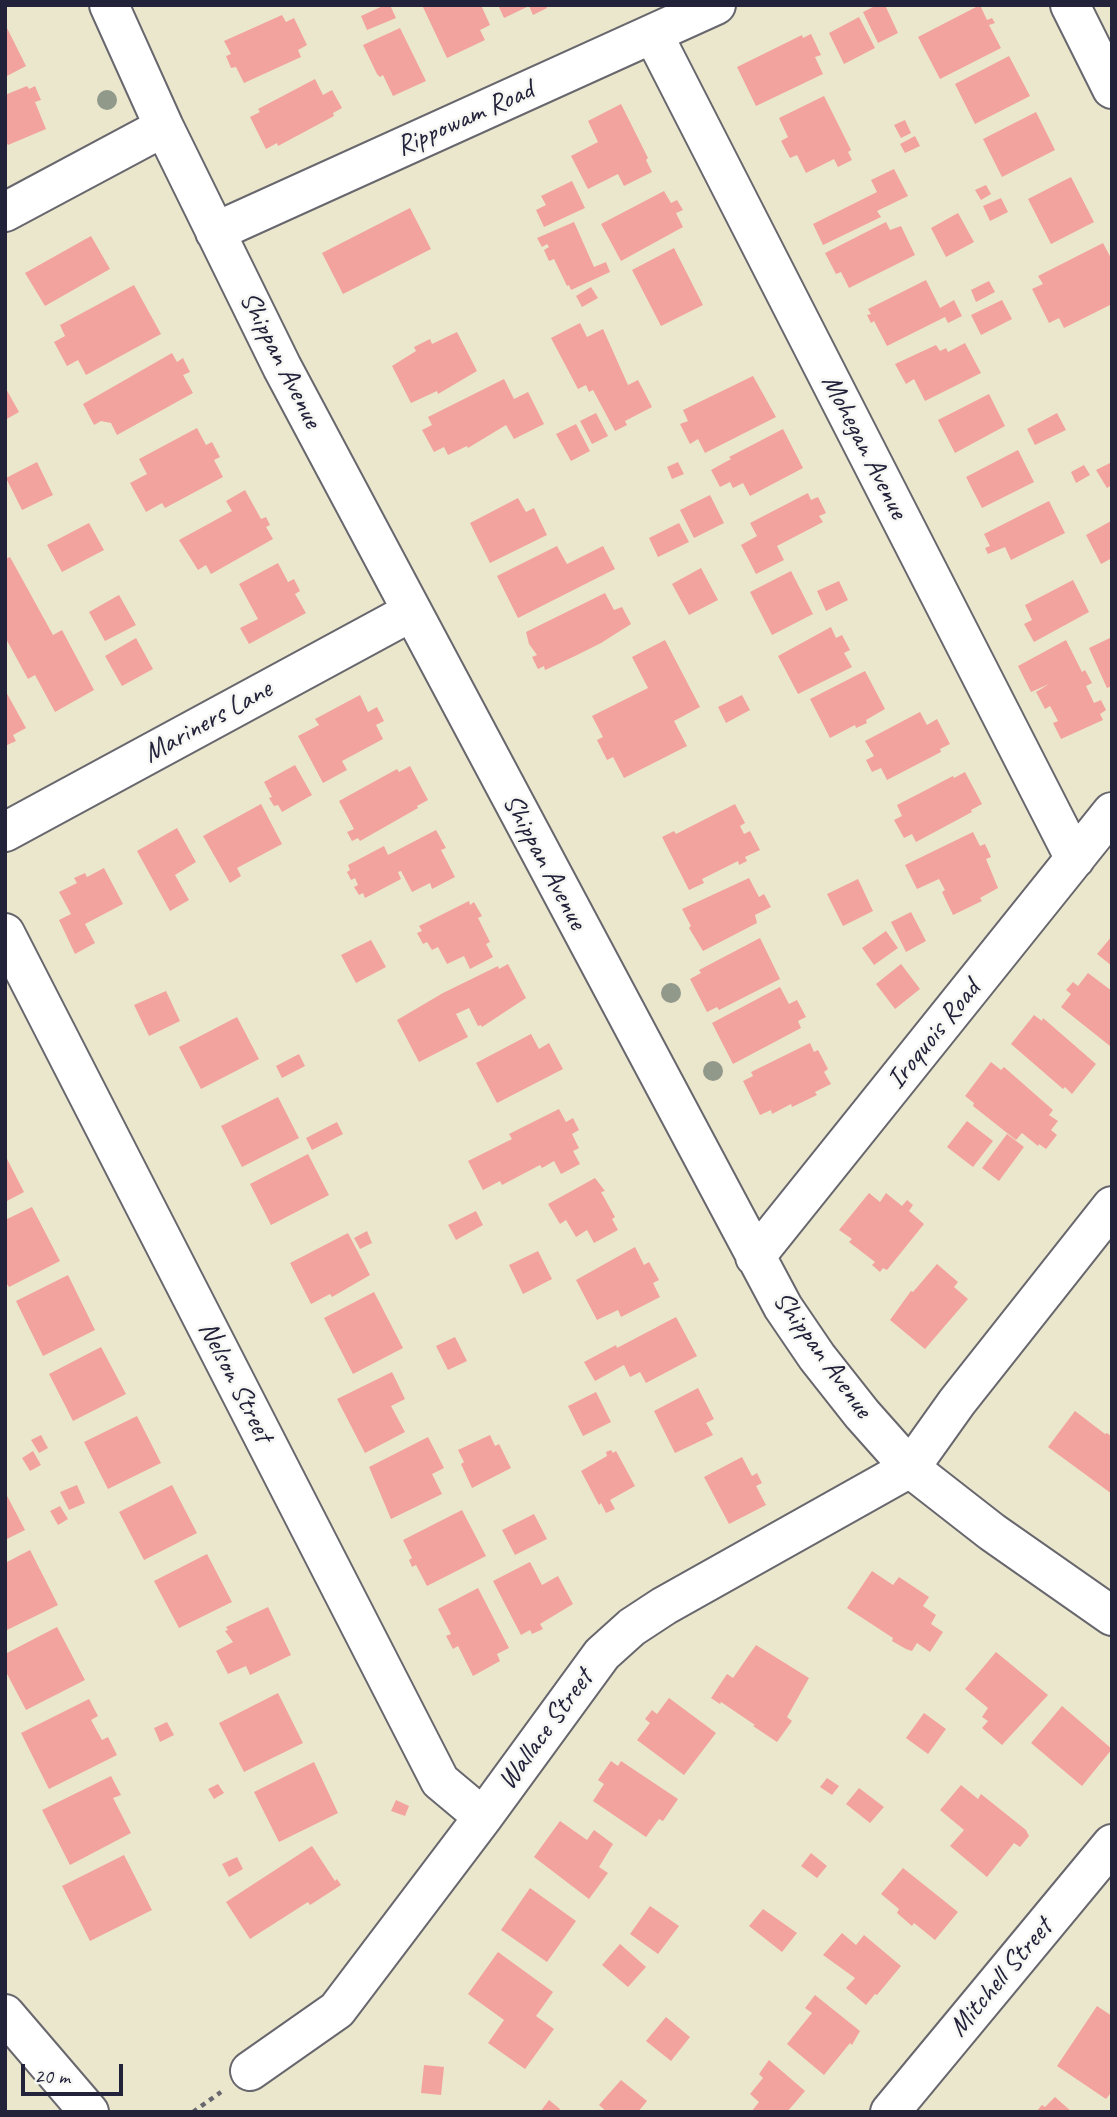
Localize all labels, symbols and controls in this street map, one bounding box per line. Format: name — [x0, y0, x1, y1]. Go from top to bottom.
street label: Rippowam Road — [391, 74, 539, 164]
street label: Shippan Avenue — [231, 286, 329, 434]
street label: Mohegan Avenue — [813, 369, 915, 525]
street label: Mariners Lane — [138, 673, 278, 771]
street label: Shippan Avenue — [494, 789, 594, 935]
street label: Iroquois Road — [880, 974, 988, 1096]
street label: Shippan Avenue — [765, 1285, 879, 1425]
street label: Nelson Street — [190, 1316, 280, 1448]
street label: Wallace Street — [491, 1663, 601, 1797]
street label: Mitchell Street — [942, 1912, 1060, 2044]
scale bar — [24, 2050, 126, 2094]
text: 20 m — [34, 2063, 70, 2089]

